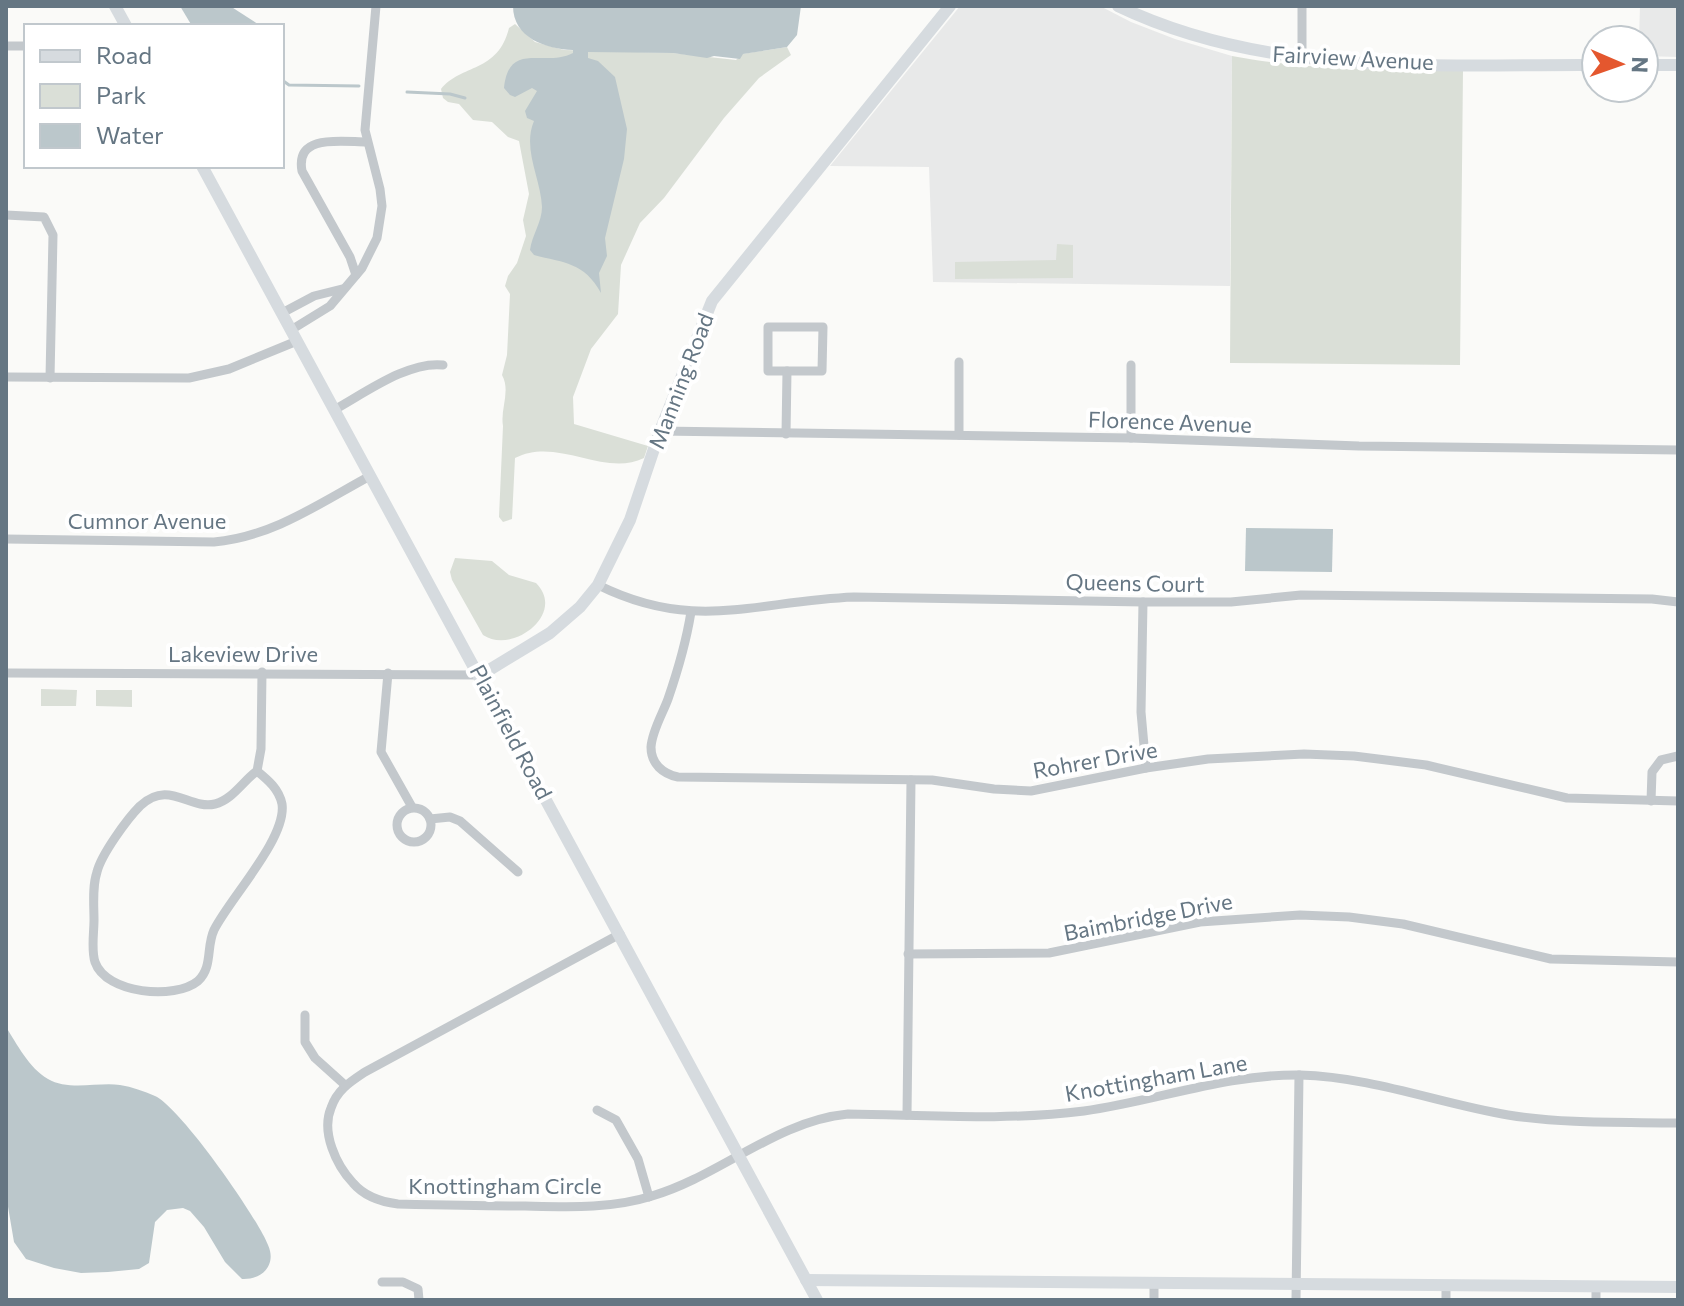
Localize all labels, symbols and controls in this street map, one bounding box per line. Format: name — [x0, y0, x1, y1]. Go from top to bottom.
legend — [24, 24, 284, 168]
north arrow — [1580, 24, 1660, 104]
text: Road — [96, 40, 152, 69]
street label: Fairview Avenue — [1272, 40, 1434, 75]
text: N — [1627, 56, 1654, 73]
text: Park — [96, 80, 146, 109]
text: Water — [96, 120, 164, 149]
street label: Manning Road — [642, 309, 719, 453]
street label: Florence Avenue — [1088, 405, 1252, 438]
street label: Cumnor Avenue — [68, 507, 226, 534]
street label: Queens Court — [1065, 568, 1205, 597]
street label: Lakeview Drive — [168, 640, 318, 667]
street label: Plainfield Road — [465, 660, 558, 804]
street label: Rohrer Drive — [1031, 735, 1159, 784]
street label: Baimbridge Drive — [1061, 887, 1235, 946]
street label: Knottingham Lane — [1063, 1048, 1249, 1107]
street label: Knottingham Circle — [408, 1172, 602, 1199]

